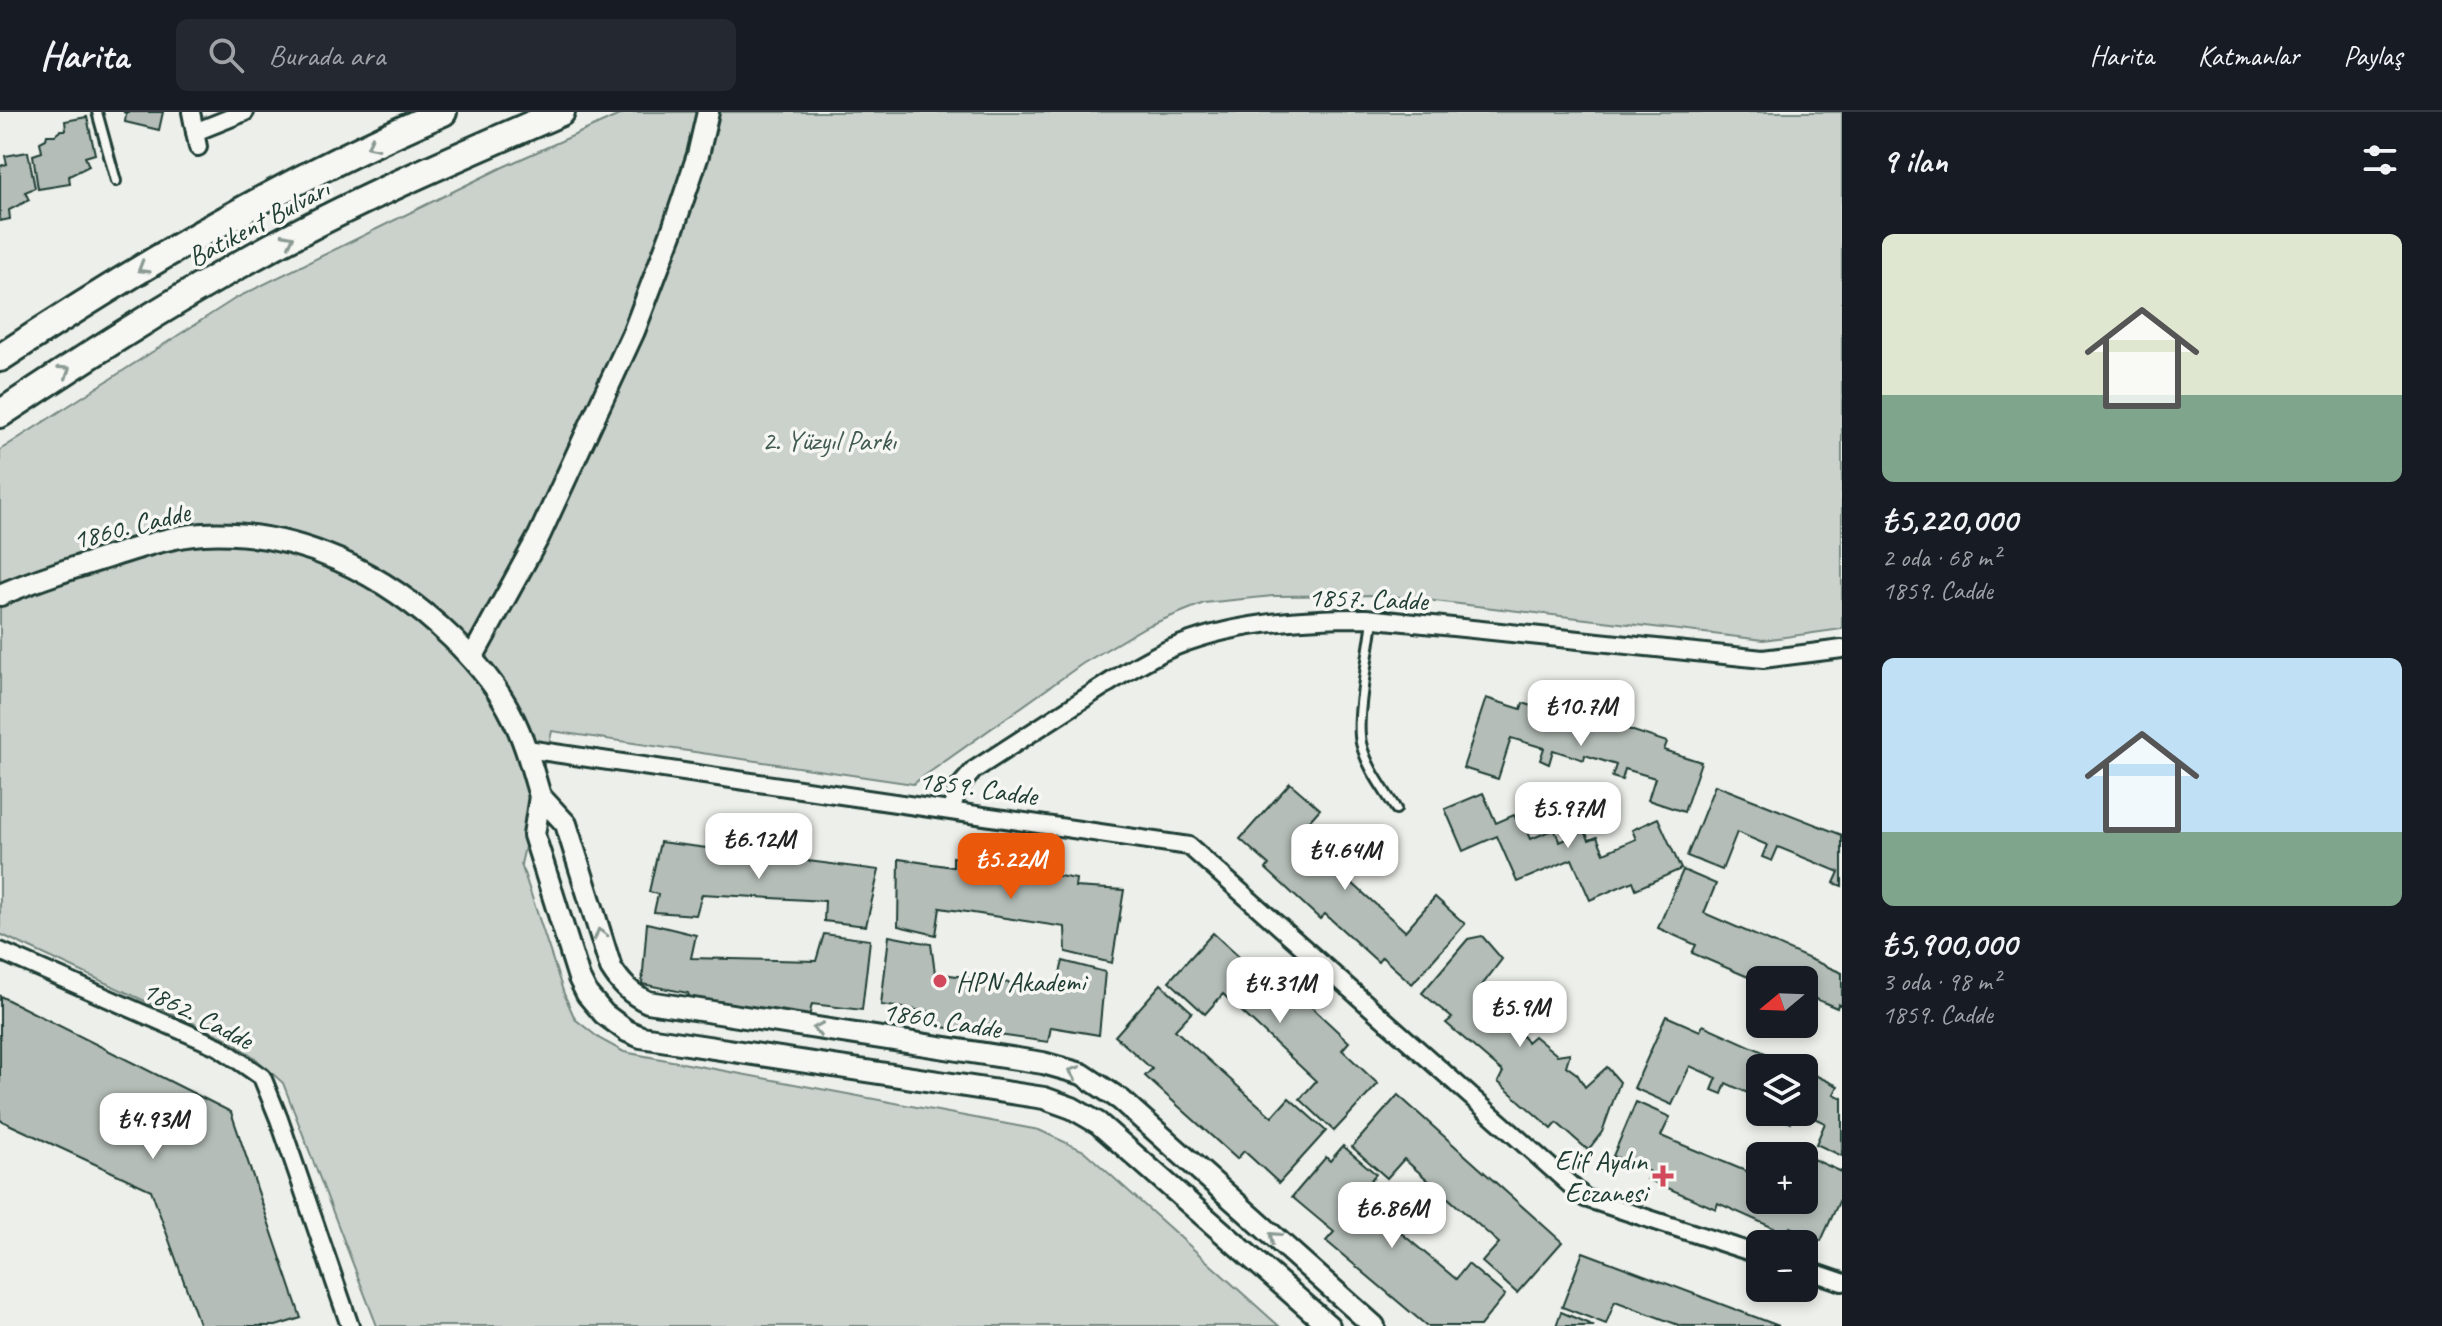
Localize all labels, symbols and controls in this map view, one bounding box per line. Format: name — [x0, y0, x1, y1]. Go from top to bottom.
search box — [176, 19, 736, 91]
text: Harita — [40, 32, 128, 79]
icon: search — [204, 33, 248, 77]
text: Burada ara — [268, 36, 385, 74]
text: Harita — [2090, 38, 2154, 73]
text: Katmanlar — [2198, 38, 2299, 73]
text: Paylaş — [2343, 38, 2402, 73]
one-way arrow — [365, 135, 380, 151]
icon: filters — [2358, 138, 2402, 182]
text: 9 ilan — [1882, 139, 1947, 182]
street label: Batıkent Bulvarı — [181, 170, 337, 274]
one-way arrow — [280, 233, 295, 249]
one-way arrow — [137, 258, 152, 274]
icon: home — [2070, 286, 2214, 430]
one-way arrow — [56, 366, 70, 381]
park label: 2. Yüzyıl Parkı — [762, 423, 898, 458]
street label: 1860. Cadde — [69, 494, 195, 557]
text: ₺5,220,000 — [1882, 498, 2017, 541]
text: 2 oda · 68 m² — [1882, 541, 2000, 574]
text: 1859. Cadde — [1882, 574, 1993, 607]
street label: 1857. Cadde — [1308, 579, 1430, 618]
pin: ₺10.7M — [1516, 680, 1646, 748]
text: ₺10.7M — [1546, 689, 1616, 722]
icon: home — [2070, 710, 2214, 854]
street label: 1859. Cadde — [916, 762, 1041, 813]
pin: ₺5.97M — [1503, 782, 1633, 850]
text: ₺5.97M — [1533, 791, 1603, 824]
pin: ₺6.12M — [694, 813, 824, 881]
text: ₺6.12M — [723, 822, 795, 855]
pin: ₺4.64M — [1280, 824, 1410, 892]
pin: ₺5.22M — [946, 833, 1076, 901]
text: ₺4.64M — [1309, 833, 1381, 866]
text: ₺5.22M — [976, 842, 1046, 875]
text: ₺5,900,000 — [1882, 922, 2017, 965]
one-way arrow — [594, 927, 610, 941]
pin: ₺4.31M — [1215, 957, 1345, 1025]
place label: HPN Akademi — [956, 964, 1089, 999]
text: 3 oda · 98 m² — [1882, 965, 2000, 998]
text: ₺4.31M — [1245, 966, 1315, 999]
north arrow — [1746, 966, 1818, 1038]
map controls — [1746, 966, 1818, 1302]
street label: 1862. Cadde — [137, 972, 261, 1058]
marker: HPN Akademi — [931, 972, 949, 990]
pin: ₺5.9M — [1464, 981, 1576, 1049]
text: ₺5.9M — [1491, 990, 1549, 1023]
street label: 1860. Cadde — [880, 993, 1005, 1046]
text: 1859. Cadde — [1882, 998, 1993, 1031]
one-way arrow — [812, 1021, 825, 1038]
button: layers — [1746, 1054, 1818, 1126]
one-way arrow — [1068, 1065, 1082, 1082]
pin: ₺4.93M — [88, 1093, 218, 1161]
text: ₺4.93M — [118, 1102, 188, 1135]
button: + — [1746, 1142, 1818, 1214]
place label: Elif Aydın Eczanesi — [1555, 1143, 1651, 1210]
marker: Elif Aydın Eczanesi — [1654, 1167, 1672, 1185]
pin: ₺6.86M — [1327, 1182, 1457, 1250]
text: ₺6.86M — [1356, 1191, 1428, 1224]
button: − — [1746, 1230, 1818, 1302]
one-way arrow — [1269, 1231, 1283, 1246]

